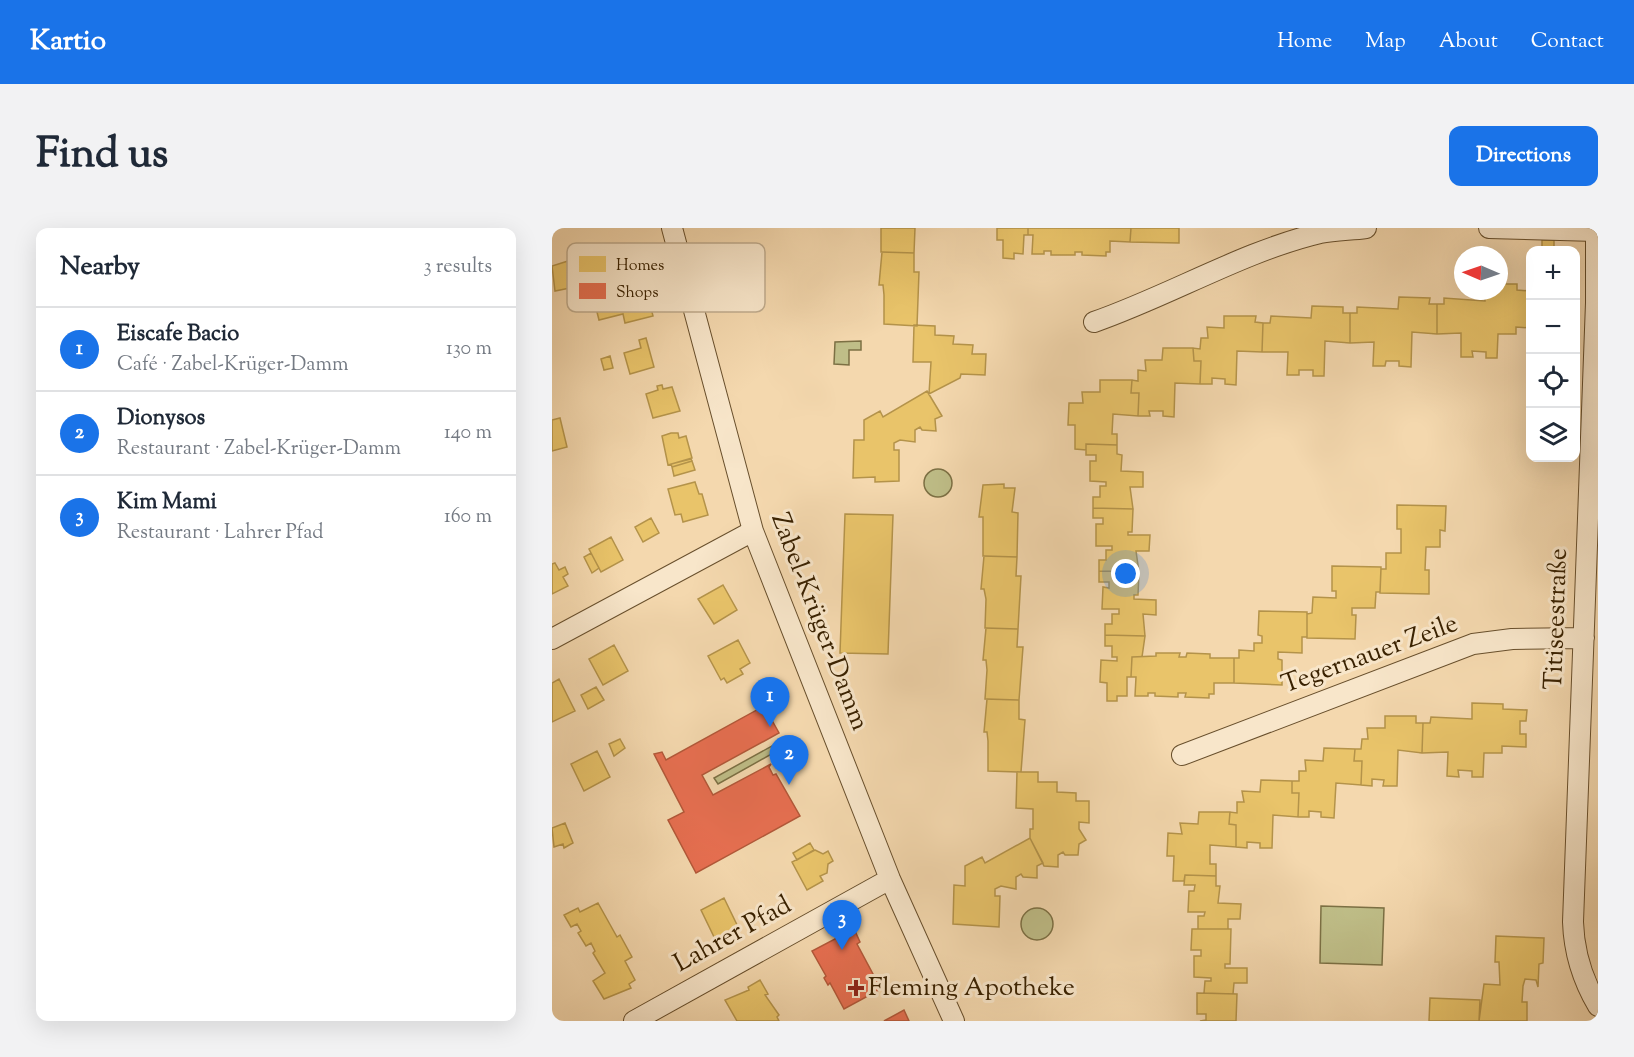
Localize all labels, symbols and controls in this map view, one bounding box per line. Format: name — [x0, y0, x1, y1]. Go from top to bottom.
text: Kartio — [30, 22, 106, 62]
text: Home — [1277, 27, 1332, 57]
text: Map — [1365, 27, 1406, 57]
text: About — [1439, 27, 1498, 57]
text: Contact — [1531, 27, 1604, 57]
text: Find us — [36, 126, 168, 186]
button: Directions — [1449, 126, 1598, 186]
legend — [567, 243, 765, 312]
north arrow — [1454, 246, 1508, 300]
map controls — [1526, 246, 1580, 462]
button: + — [1526, 246, 1580, 300]
text: Nearby — [60, 249, 140, 286]
text: 3 results — [423, 253, 492, 282]
text: Homes — [616, 255, 664, 278]
text: Shops — [616, 282, 659, 305]
button: − — [1526, 300, 1580, 354]
text: Eiscafe Bacio — [117, 319, 239, 351]
text: 1 — [76, 335, 83, 364]
text: 130 m — [446, 335, 492, 364]
text: Café · Zabel-Krüger-Damm — [117, 351, 349, 380]
button: locate — [1526, 354, 1580, 408]
text: Dionysos — [117, 403, 205, 435]
button: layers — [1526, 408, 1580, 462]
text: 2 — [75, 419, 84, 448]
text: 140 m — [444, 419, 492, 448]
text: Restaurant · Zabel-Krüger-Damm — [117, 435, 401, 464]
text: Kim Mami — [117, 487, 217, 519]
text: 3 — [75, 503, 84, 532]
text: 160 m — [444, 503, 492, 532]
street label: Zabel-Krüger-Damm — [760, 508, 878, 736]
text: Restaurant · Lahrer Pfad — [117, 519, 324, 548]
street label: Titiseestraße — [1536, 548, 1578, 690]
your location — [1111, 559, 1140, 588]
street label: Tegernauer Zeile — [1277, 606, 1463, 704]
pin: 1 — [750, 678, 790, 727]
pin: 2 — [770, 736, 808, 785]
street label: Lahrer Pfad — [667, 887, 799, 983]
pin: 3 — [822, 900, 862, 950]
place label: Fleming Apotheke — [868, 970, 1075, 1007]
marker: Fleming Apotheke — [849, 981, 863, 995]

